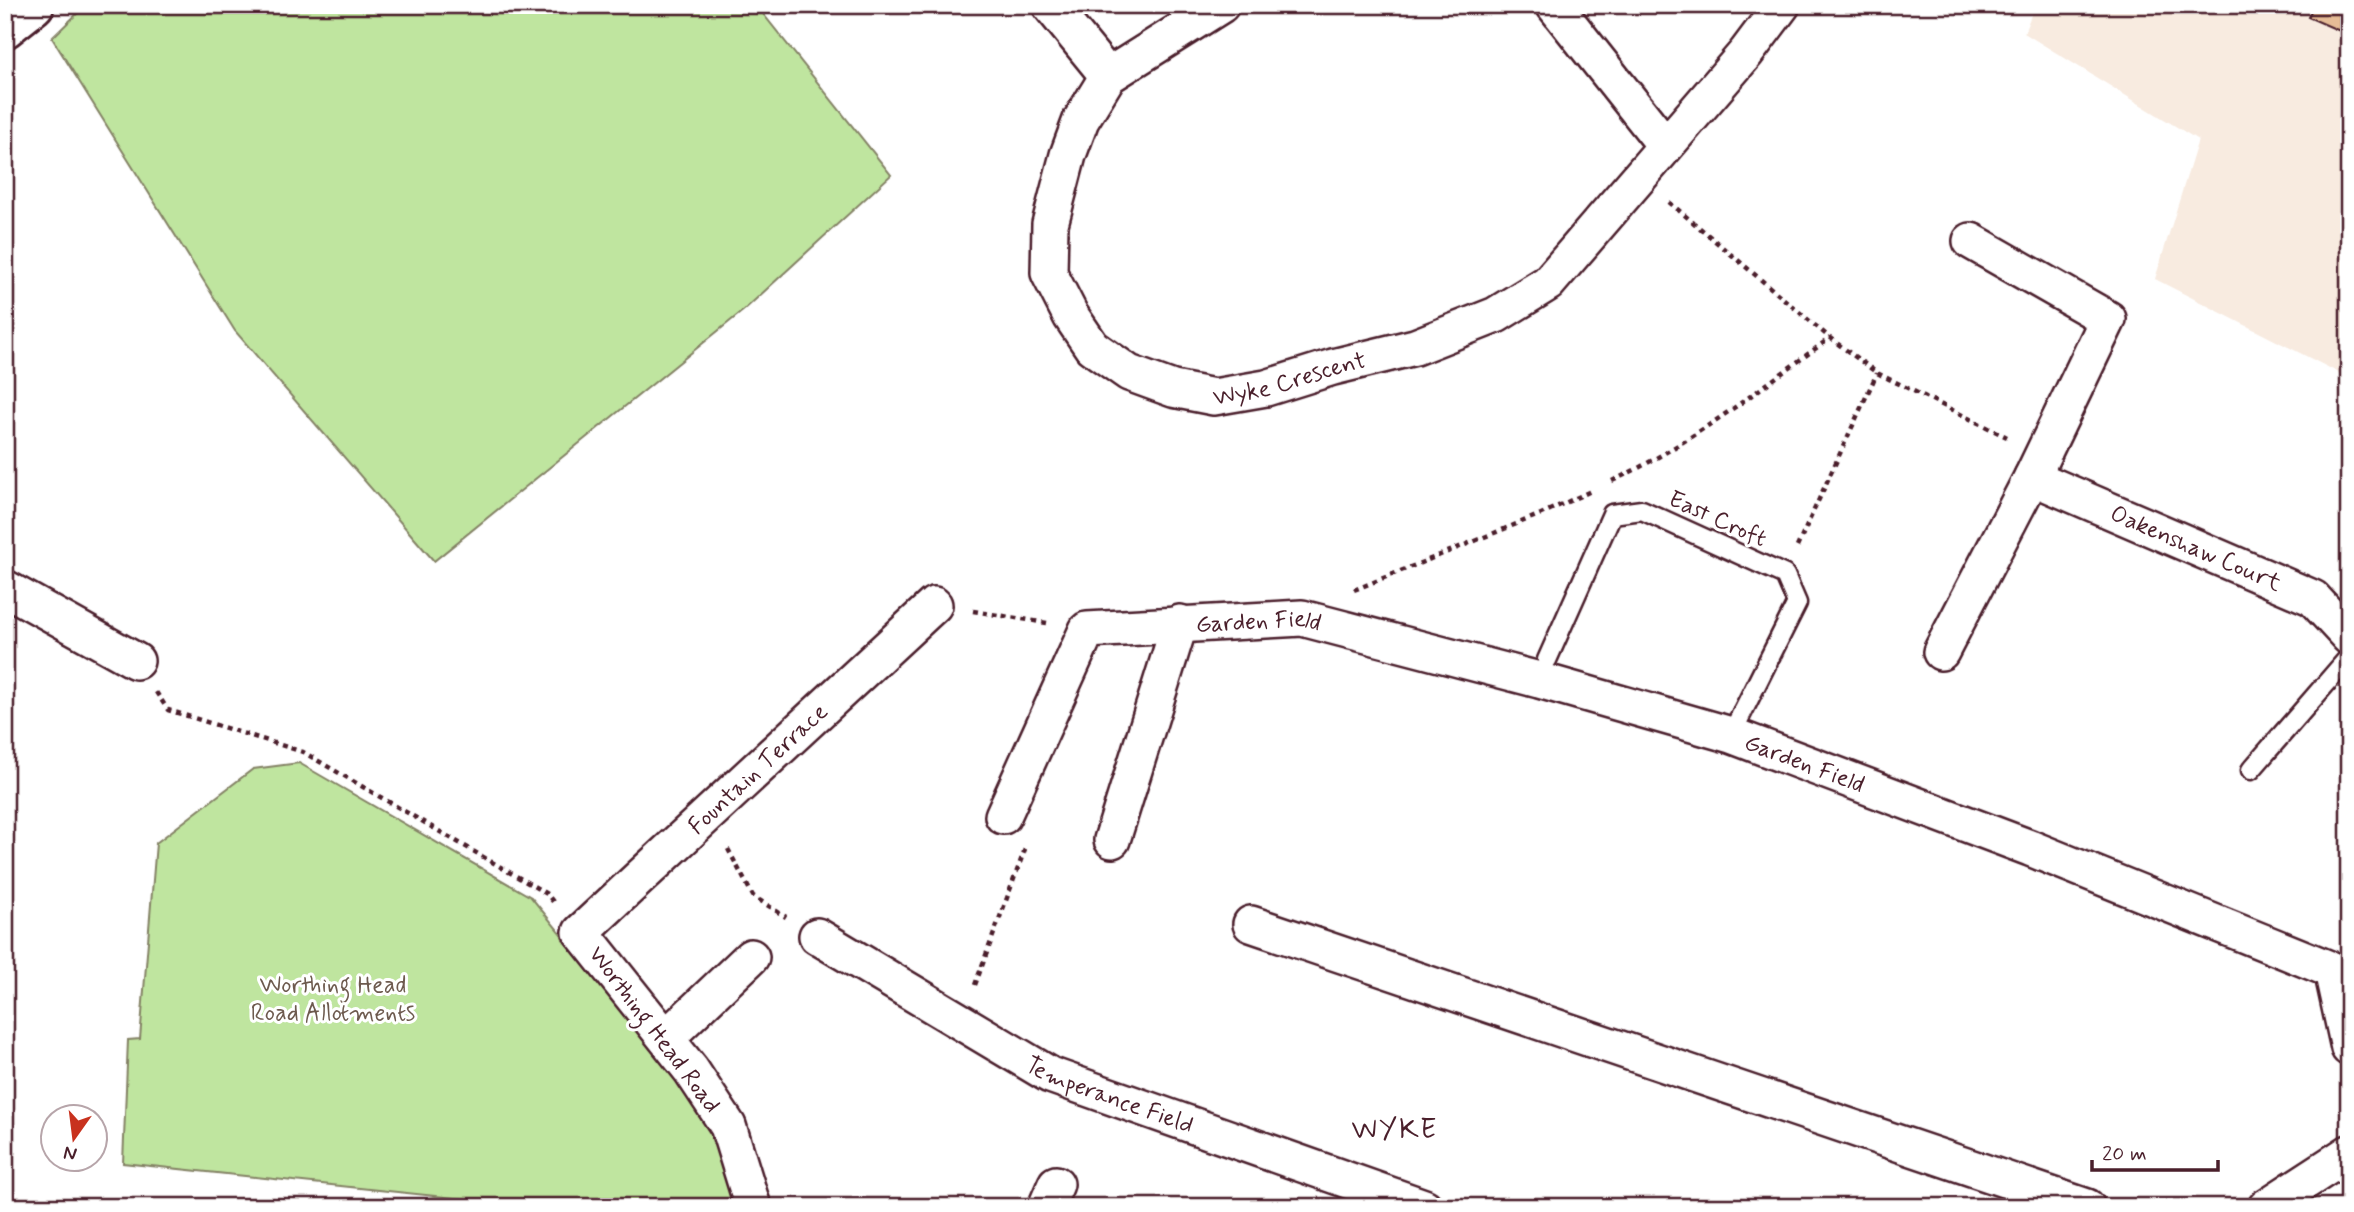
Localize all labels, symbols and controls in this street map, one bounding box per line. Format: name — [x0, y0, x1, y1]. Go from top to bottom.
street label: Wyke Crescent — [1211, 345, 1369, 414]
street label: East Croft — [1663, 484, 1771, 555]
street label: Oakenshaw Court — [2105, 499, 2286, 600]
street label: Garden Field — [1195, 604, 1324, 641]
street label: Fountain Terrace — [682, 697, 835, 842]
street label: Garden Field — [1740, 728, 1869, 801]
street label: Worthing Head Road — [578, 940, 727, 1121]
park label: Worthing Head Road Allotments — [251, 970, 415, 1029]
street label: Temperance Field — [1019, 1050, 1197, 1141]
north arrow — [38, 1104, 108, 1174]
district label: WYKE — [1352, 1112, 1438, 1149]
scale bar — [2092, 1128, 2218, 1172]
text: N — [61, 1139, 79, 1167]
text: 20 m — [2102, 1140, 2147, 1168]

